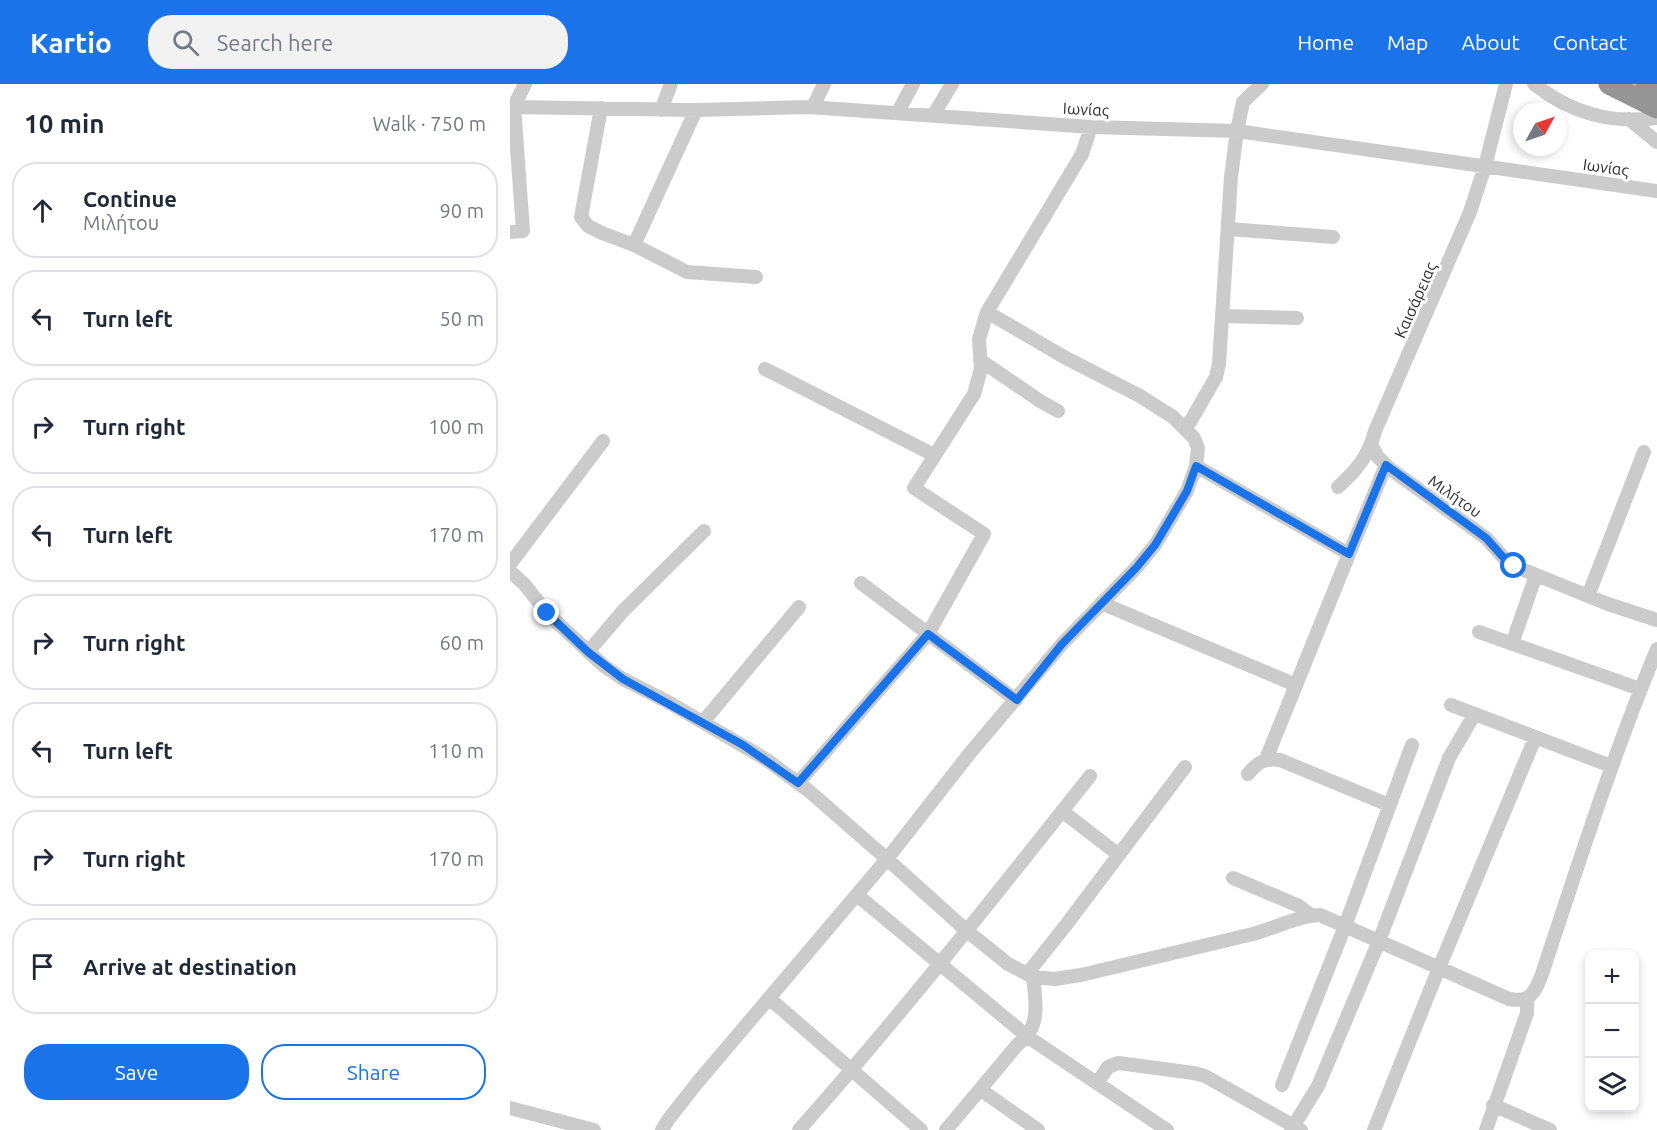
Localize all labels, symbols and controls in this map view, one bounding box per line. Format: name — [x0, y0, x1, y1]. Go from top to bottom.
search box — [148, 15, 568, 69]
icon: search — [169, 26, 202, 59]
text: Kartio — [30, 27, 112, 58]
text: Search here — [217, 30, 333, 55]
text: Home — [1297, 30, 1354, 54]
text: Map — [1387, 30, 1428, 54]
text: About — [1461, 30, 1520, 54]
text: Contact — [1553, 30, 1627, 54]
street label: Ιωνίας — [1062, 99, 1110, 120]
north arrow — [1513, 102, 1567, 156]
text: 10 min — [24, 109, 104, 138]
text: Walk · 750 m — [373, 112, 486, 135]
street label: Ιωνίας — [1582, 155, 1630, 180]
text: Continue — [83, 186, 177, 211]
icon: ahead — [26, 194, 59, 227]
text: 90 m — [440, 199, 484, 222]
text: Μιλήτου — [83, 211, 159, 234]
street label: Καισάρειας — [1390, 259, 1441, 341]
icon: left — [26, 302, 59, 335]
text: Turn left — [83, 306, 173, 331]
text: 50 m — [440, 307, 484, 330]
icon: right — [26, 410, 59, 443]
text: Turn right — [83, 414, 185, 439]
text: 100 m — [428, 415, 484, 438]
street label: Μιλήτου — [1425, 471, 1485, 521]
icon: left — [26, 518, 59, 551]
text: Turn left — [83, 522, 173, 547]
text: 170 m — [428, 523, 484, 546]
route start — [1500, 552, 1526, 578]
route end — [533, 599, 559, 625]
icon: right — [26, 626, 59, 659]
text: Turn right — [83, 630, 185, 655]
text: 60 m — [440, 631, 484, 654]
icon: left — [26, 734, 59, 767]
text: Turn left — [83, 738, 173, 763]
text: 110 m — [428, 739, 484, 762]
icon: right — [26, 842, 59, 875]
text: Turn right — [83, 846, 185, 871]
text: 170 m — [428, 847, 484, 870]
icon: arrive — [26, 950, 59, 983]
map controls — [1585, 950, 1639, 1112]
button: + — [1585, 950, 1639, 1004]
text: Arrive at destination — [83, 954, 297, 979]
button: − — [1585, 1004, 1639, 1058]
button: Save — [24, 1044, 249, 1100]
button: Share — [261, 1044, 486, 1100]
button: layers — [1585, 1058, 1639, 1112]

